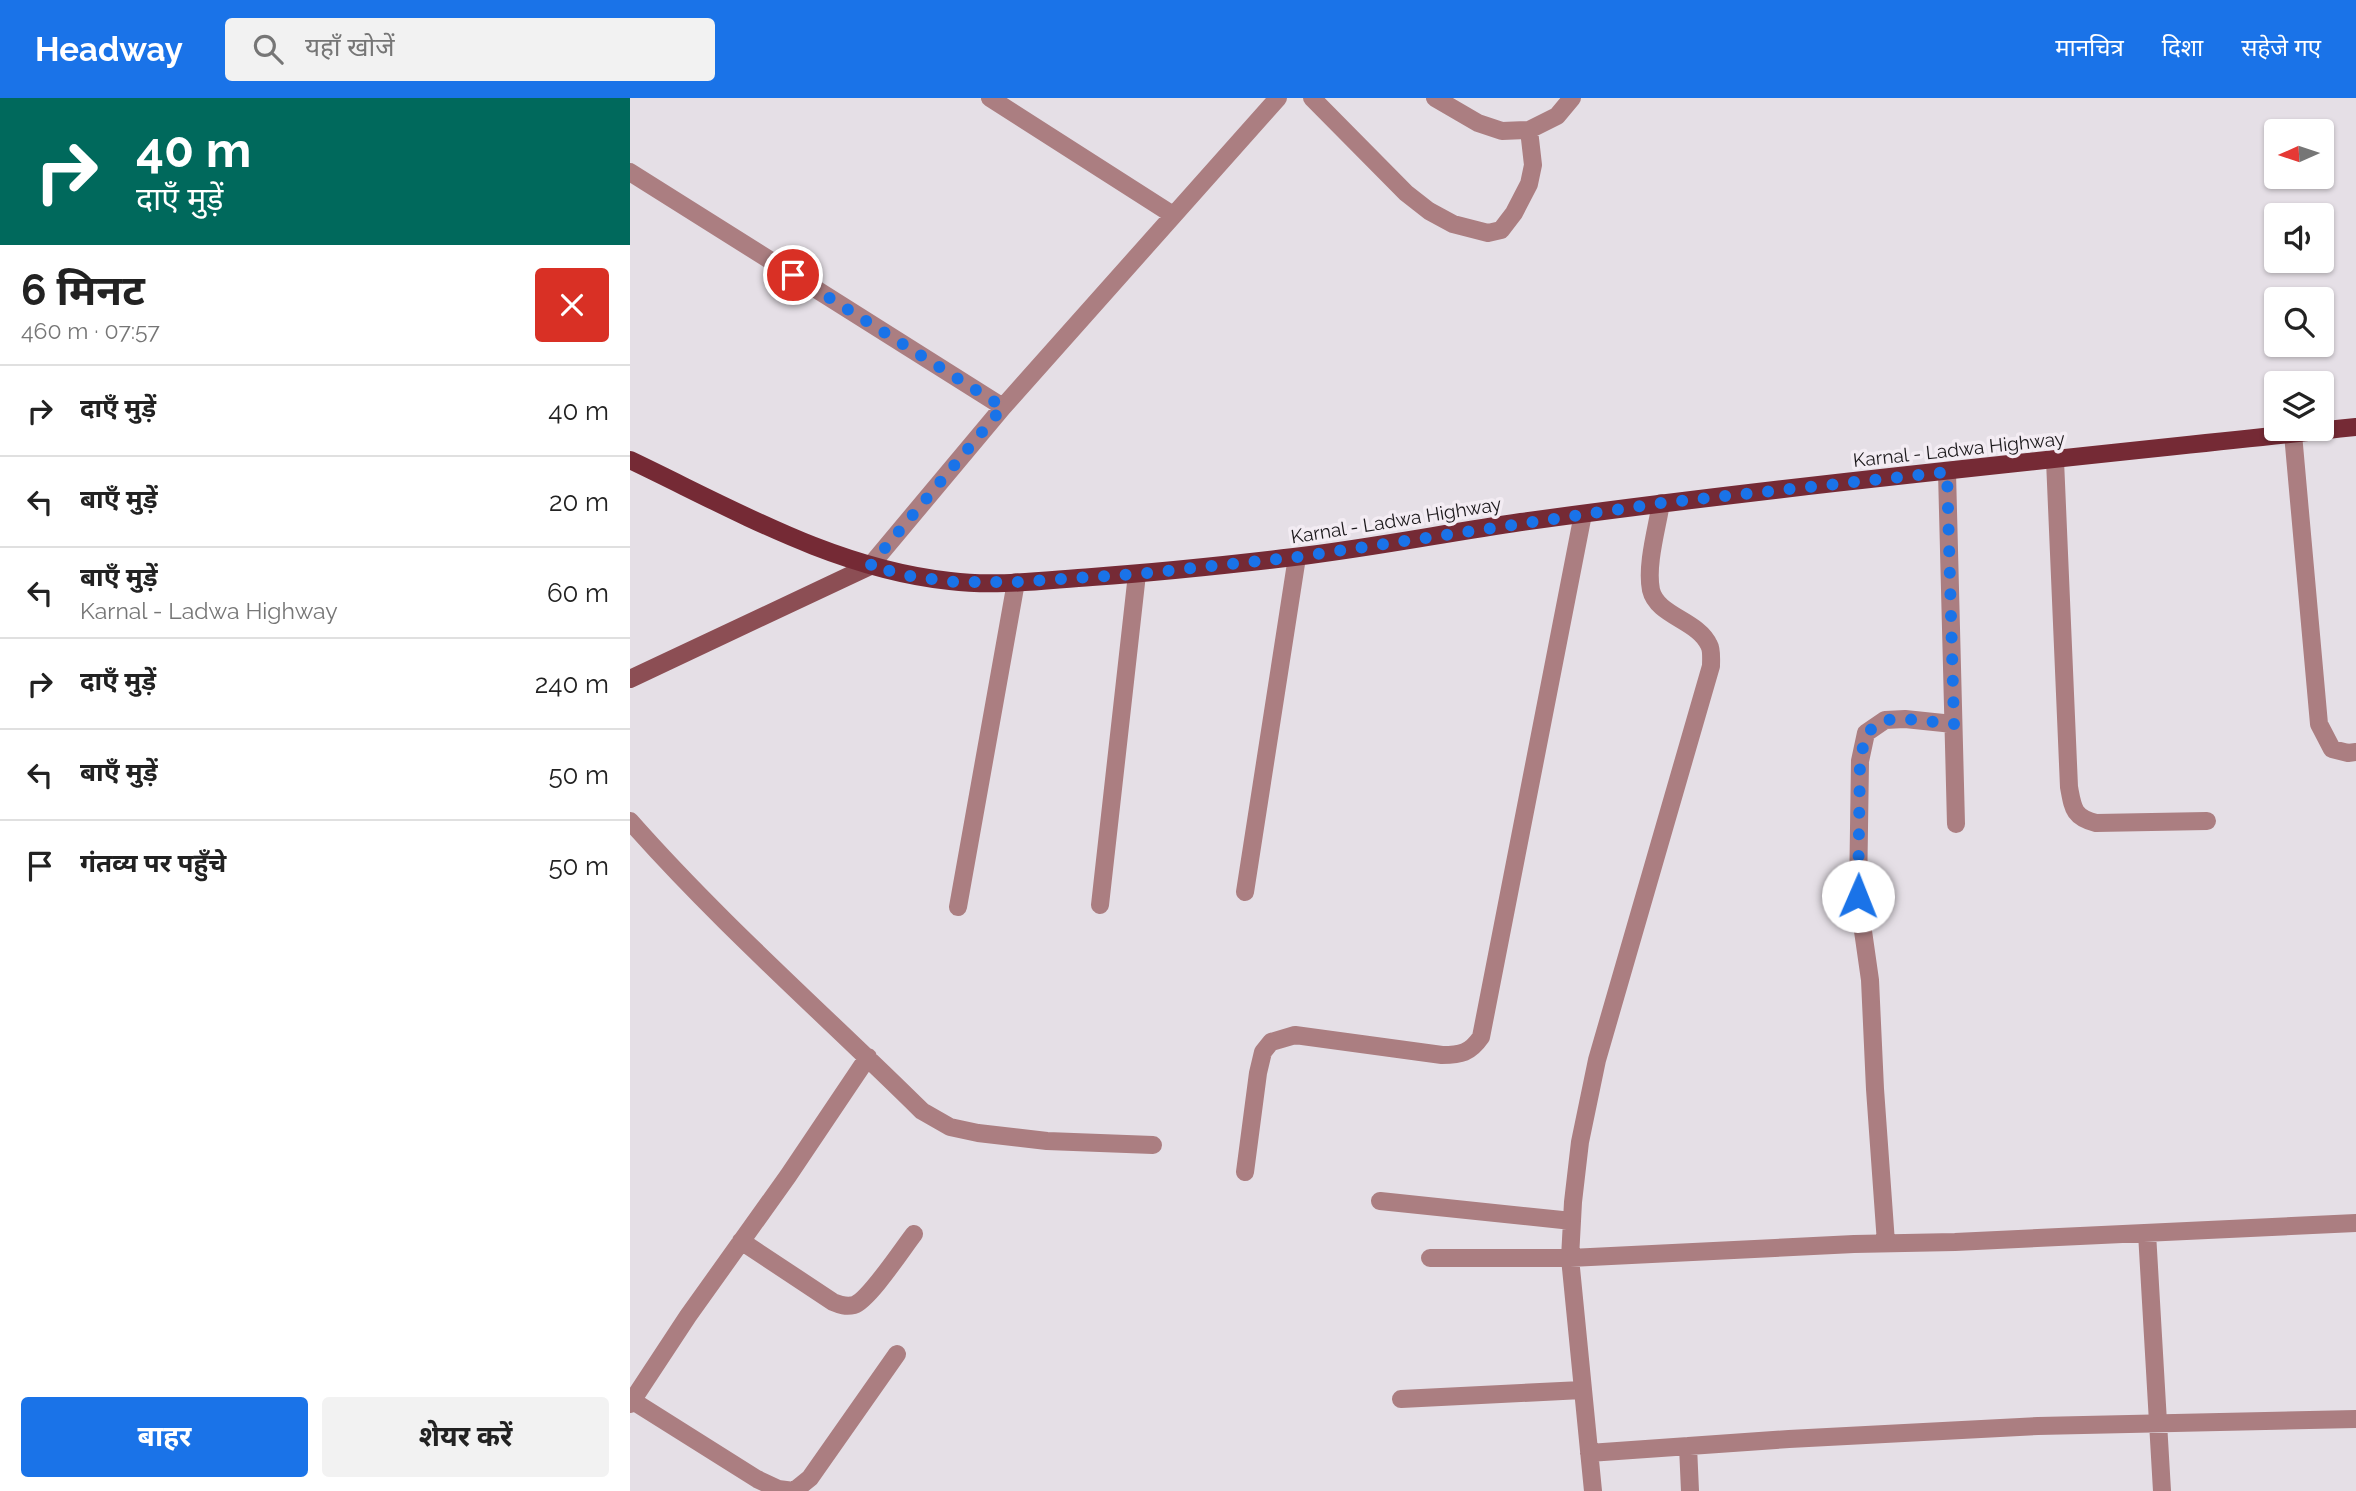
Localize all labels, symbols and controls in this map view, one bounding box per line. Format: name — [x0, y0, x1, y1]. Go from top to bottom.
search box — [225, 18, 715, 81]
text: Headway — [35, 30, 183, 69]
icon: search — [249, 30, 287, 68]
text: यहाँ खोजें — [305, 32, 394, 62]
text: मानचित्र — [2055, 33, 2124, 62]
text: दिशा — [2162, 33, 2203, 62]
text: सहेजे गए — [2241, 33, 2321, 62]
north arrow — [2264, 119, 2334, 189]
map controls — [2264, 119, 2334, 441]
text: 40 m — [136, 121, 251, 178]
icon: right — [21, 126, 112, 217]
text: दाएँ मुड़ें — [136, 180, 223, 217]
button: sound — [2264, 203, 2334, 273]
pin — [763, 245, 823, 305]
icon: arrive — [774, 256, 812, 294]
text: 6 मिनट — [21, 266, 145, 315]
button: close — [535, 268, 609, 342]
button: search — [2264, 287, 2334, 357]
text: 460 m · 07:57 — [21, 317, 160, 344]
button: layers — [2264, 371, 2334, 441]
icon: right — [21, 392, 59, 430]
text: दाएँ मुड़ें — [80, 393, 156, 423]
text: 40 m — [548, 396, 609, 426]
street label: Karnal - Ladwa Highway — [1852, 427, 2066, 471]
icon: left — [21, 483, 59, 521]
text: बाएँ मुड़ें — [80, 484, 158, 514]
text: 20 m — [549, 487, 609, 517]
street label: Karnal - Ladwa Highway — [1289, 492, 1503, 548]
text: बाएँ मुड़ें — [80, 562, 158, 592]
icon: left — [21, 574, 59, 612]
text: 60 m — [547, 578, 609, 608]
text: Karnal - Ladwa Highway — [80, 597, 338, 624]
icon: right — [21, 665, 59, 703]
text: दाएँ मुड़ें — [80, 666, 156, 696]
text: 240 m — [535, 669, 609, 699]
icon: left — [21, 756, 59, 794]
text: बाएँ मुड़ें — [80, 757, 158, 787]
text: 50 m — [548, 760, 609, 790]
icon: arrive — [21, 847, 59, 885]
text: गंतव्य पर पहुँचे — [80, 848, 226, 878]
text: 50 m — [548, 851, 609, 881]
position arrow — [1821, 859, 1895, 933]
button: बाहर — [21, 1397, 308, 1477]
button: शेयर करें — [322, 1397, 609, 1477]

